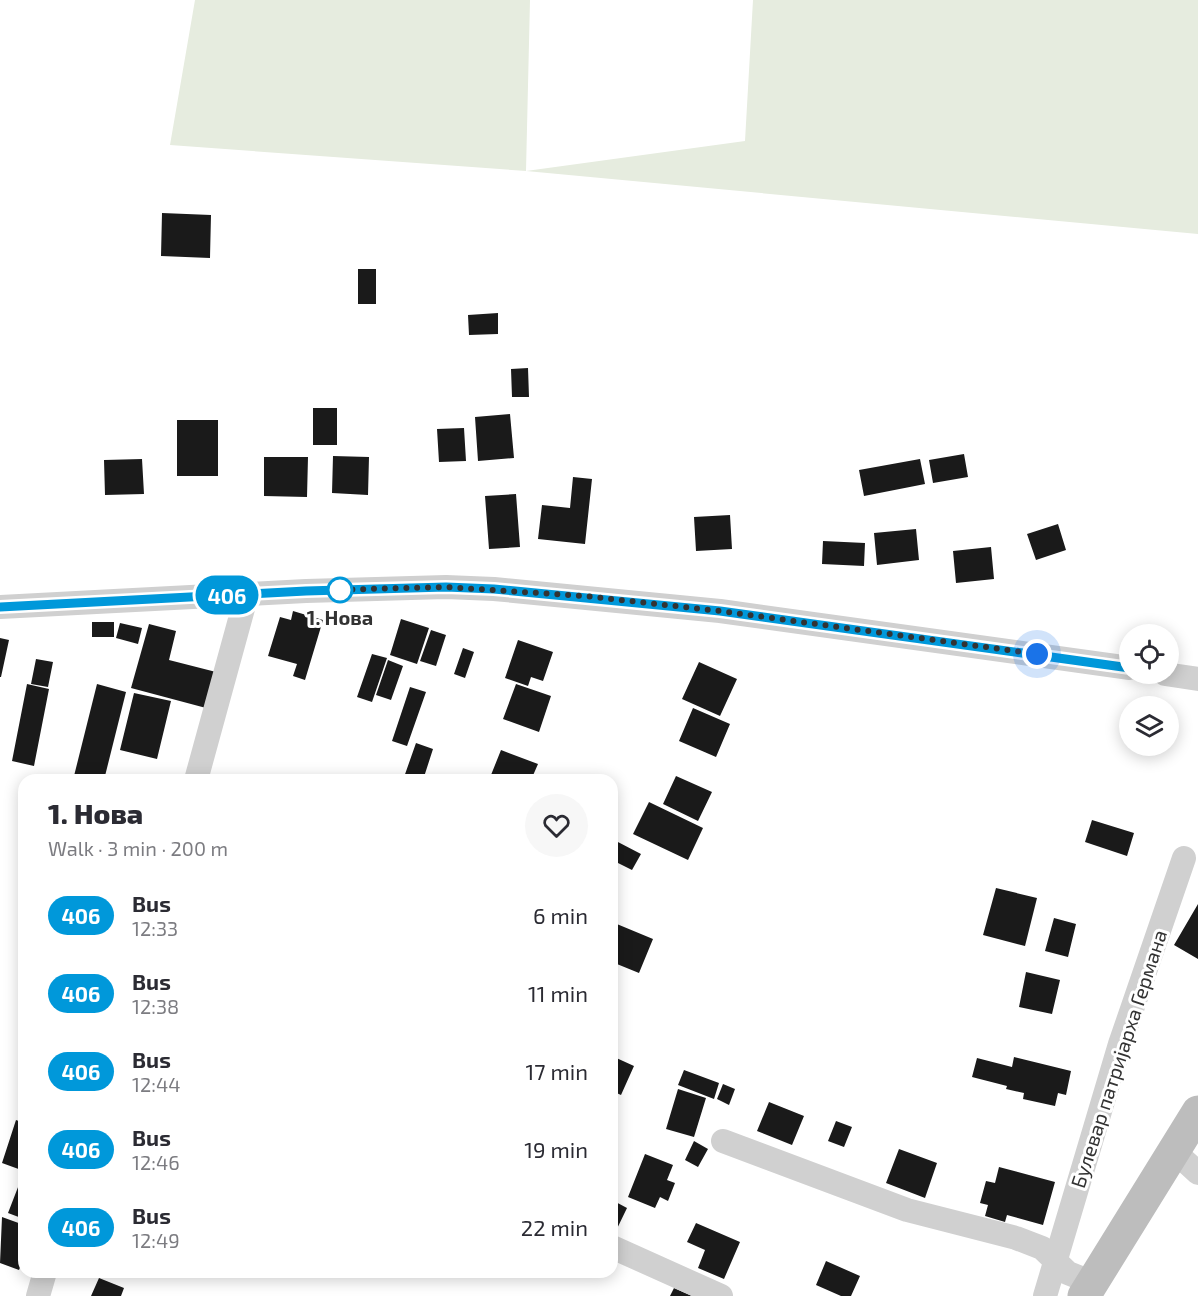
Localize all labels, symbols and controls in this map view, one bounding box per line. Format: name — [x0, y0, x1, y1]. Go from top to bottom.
line badge: 406 — [192, 576, 262, 614]
marker: 1. Нова — [327, 577, 353, 603]
text: 406 — [207, 583, 247, 608]
place label: 1. Нова — [307, 605, 373, 629]
map controls — [1119, 624, 1179, 756]
button: locate — [1119, 624, 1179, 684]
your location — [1022, 639, 1052, 669]
button: layers — [1119, 696, 1179, 756]
button: heart — [525, 794, 588, 857]
text: 1. Нова — [48, 796, 143, 830]
text: Walk · 3 min · 200 m — [48, 836, 228, 860]
text: Bus — [132, 890, 171, 916]
text: 6 min — [533, 902, 588, 928]
text: 406 — [61, 903, 101, 928]
text: 12:33 — [132, 916, 178, 940]
street label: Булевар патријарха Германа — [1065, 927, 1172, 1191]
text: Bus — [132, 968, 171, 994]
text: 11 min — [528, 980, 588, 1006]
text: 406 — [61, 981, 101, 1006]
text: 12:38 — [132, 994, 179, 1018]
text: Bus — [132, 1046, 171, 1072]
text: 17 min — [526, 1058, 588, 1084]
text: 406 — [61, 1059, 101, 1084]
text: 12:44 — [132, 1072, 181, 1096]
text: Bus — [132, 1124, 171, 1150]
text: 19 min — [524, 1136, 588, 1162]
text: 406 — [61, 1137, 101, 1162]
text: 12:46 — [132, 1150, 180, 1174]
text: Bus — [132, 1202, 171, 1228]
text: 22 min — [521, 1214, 588, 1240]
text: 406 — [61, 1215, 101, 1240]
text: 12:49 — [132, 1228, 180, 1252]

